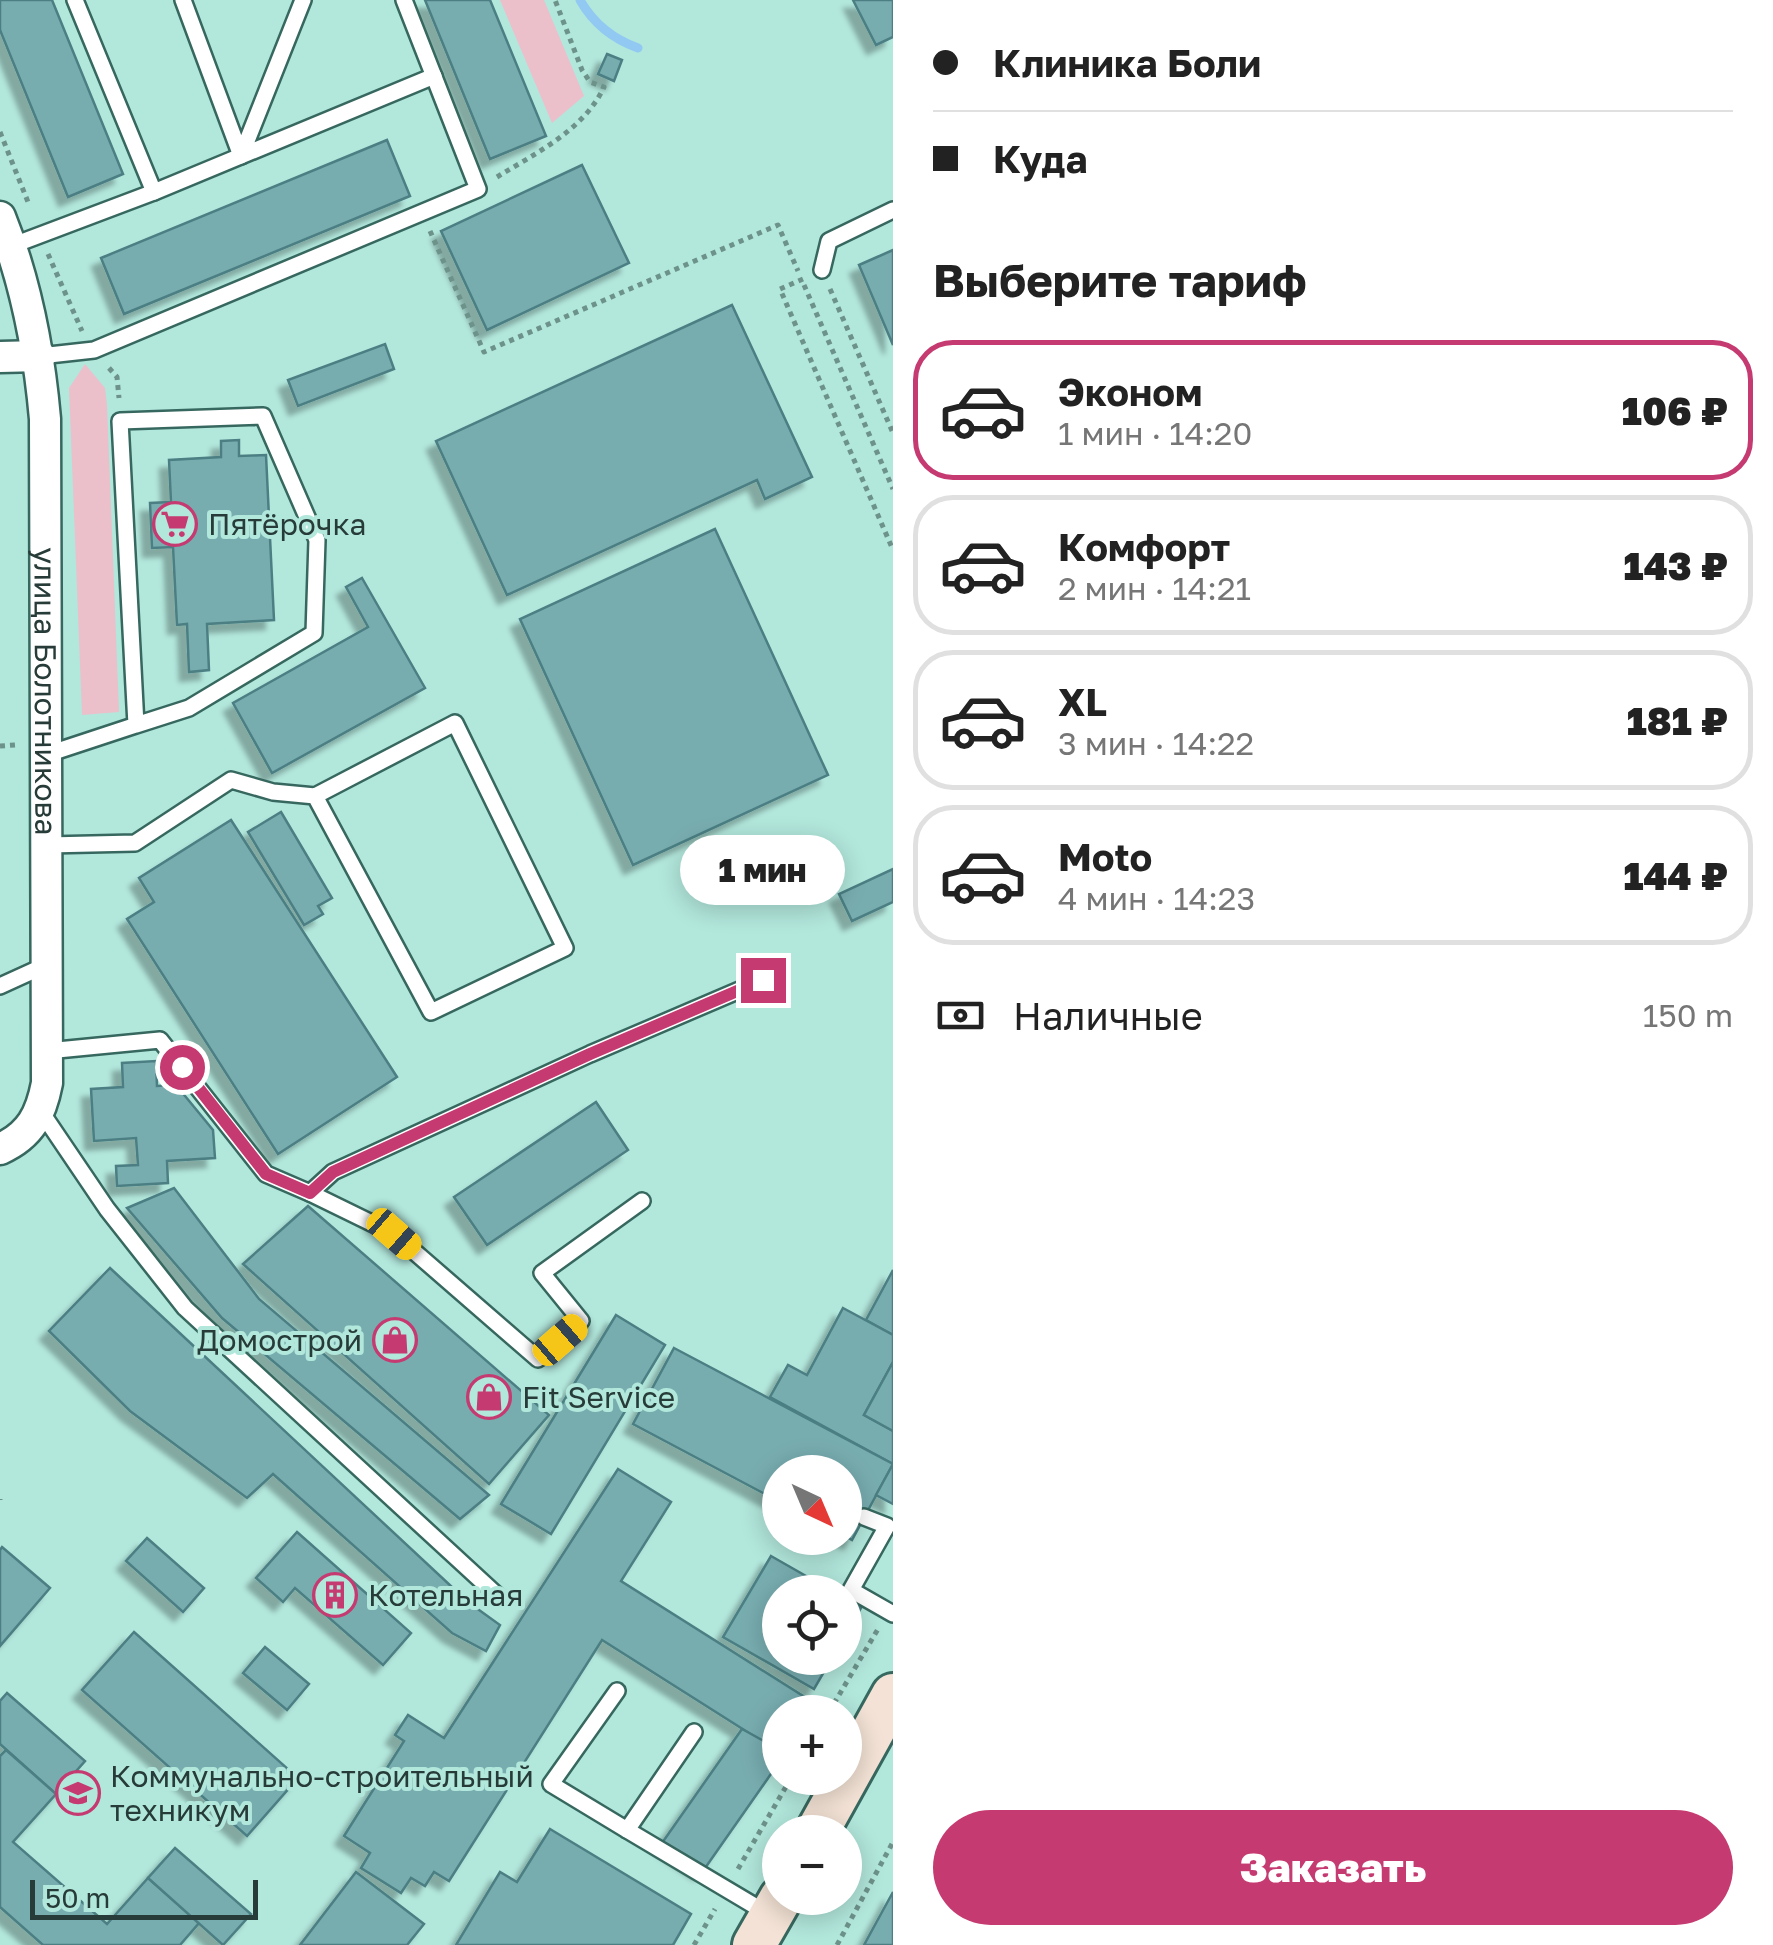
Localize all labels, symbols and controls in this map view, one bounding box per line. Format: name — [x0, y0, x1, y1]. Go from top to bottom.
text: Клиника Боли — [993, 40, 1261, 85]
text: Куда — [993, 136, 1087, 181]
text: Выберите тариф — [933, 253, 1307, 307]
icon: car — [938, 365, 1028, 455]
text: Эконом — [1058, 369, 1202, 414]
text: 106 ₽ — [1622, 388, 1728, 433]
text: 1 мин · 14:20 — [1058, 414, 1252, 452]
supermarket icon: Пятёрочка — [152, 501, 198, 547]
place label: Пятёрочка — [208, 506, 366, 542]
icon: car — [938, 520, 1028, 610]
text: Комфорт — [1058, 524, 1230, 569]
text: 143 ₽ — [1624, 543, 1728, 588]
street label: улица Болотникова — [27, 547, 64, 835]
text: 2 мин · 14:21 — [1058, 569, 1251, 607]
icon: car — [938, 675, 1028, 765]
text: XL — [1058, 679, 1107, 724]
text: 181 ₽ — [1627, 698, 1728, 743]
text: 3 мин · 14:22 — [1058, 724, 1254, 762]
icon: car — [938, 830, 1028, 920]
text: Moto — [1058, 834, 1152, 879]
callout: 1 мин — [680, 835, 846, 905]
text: 1 мин — [718, 851, 807, 889]
text: 144 ₽ — [1623, 853, 1728, 898]
text: 4 мин · 14:23 — [1058, 879, 1255, 917]
route end — [741, 958, 786, 1003]
icon: cash — [933, 988, 988, 1043]
text: Наличные — [1013, 993, 1203, 1038]
text: 150 m — [1643, 996, 1733, 1034]
route start — [160, 1045, 205, 1090]
car — [362, 1203, 426, 1265]
car — [528, 1309, 592, 1371]
shop icon: Домострой — [372, 1317, 418, 1363]
place label: Домострой — [197, 1322, 362, 1358]
shop icon: Fit Service — [466, 1374, 512, 1420]
place label: Fit Service — [522, 1379, 675, 1415]
north arrow — [762, 1455, 862, 1555]
map controls — [762, 1455, 862, 1915]
building icon: Котельная — [312, 1572, 358, 1618]
button: locate — [762, 1575, 862, 1675]
place label: Котельная — [368, 1577, 523, 1613]
button: + — [762, 1695, 862, 1795]
place label: Коммунально-строительный техникум — [110, 1758, 534, 1828]
school or university icon: Коммунально-строительный техникум — [55, 1770, 101, 1816]
button: Заказать — [933, 1810, 1733, 1925]
button: − — [762, 1815, 862, 1915]
scale bar — [30, 1875, 258, 1920]
text: 50 m — [45, 1881, 110, 1914]

